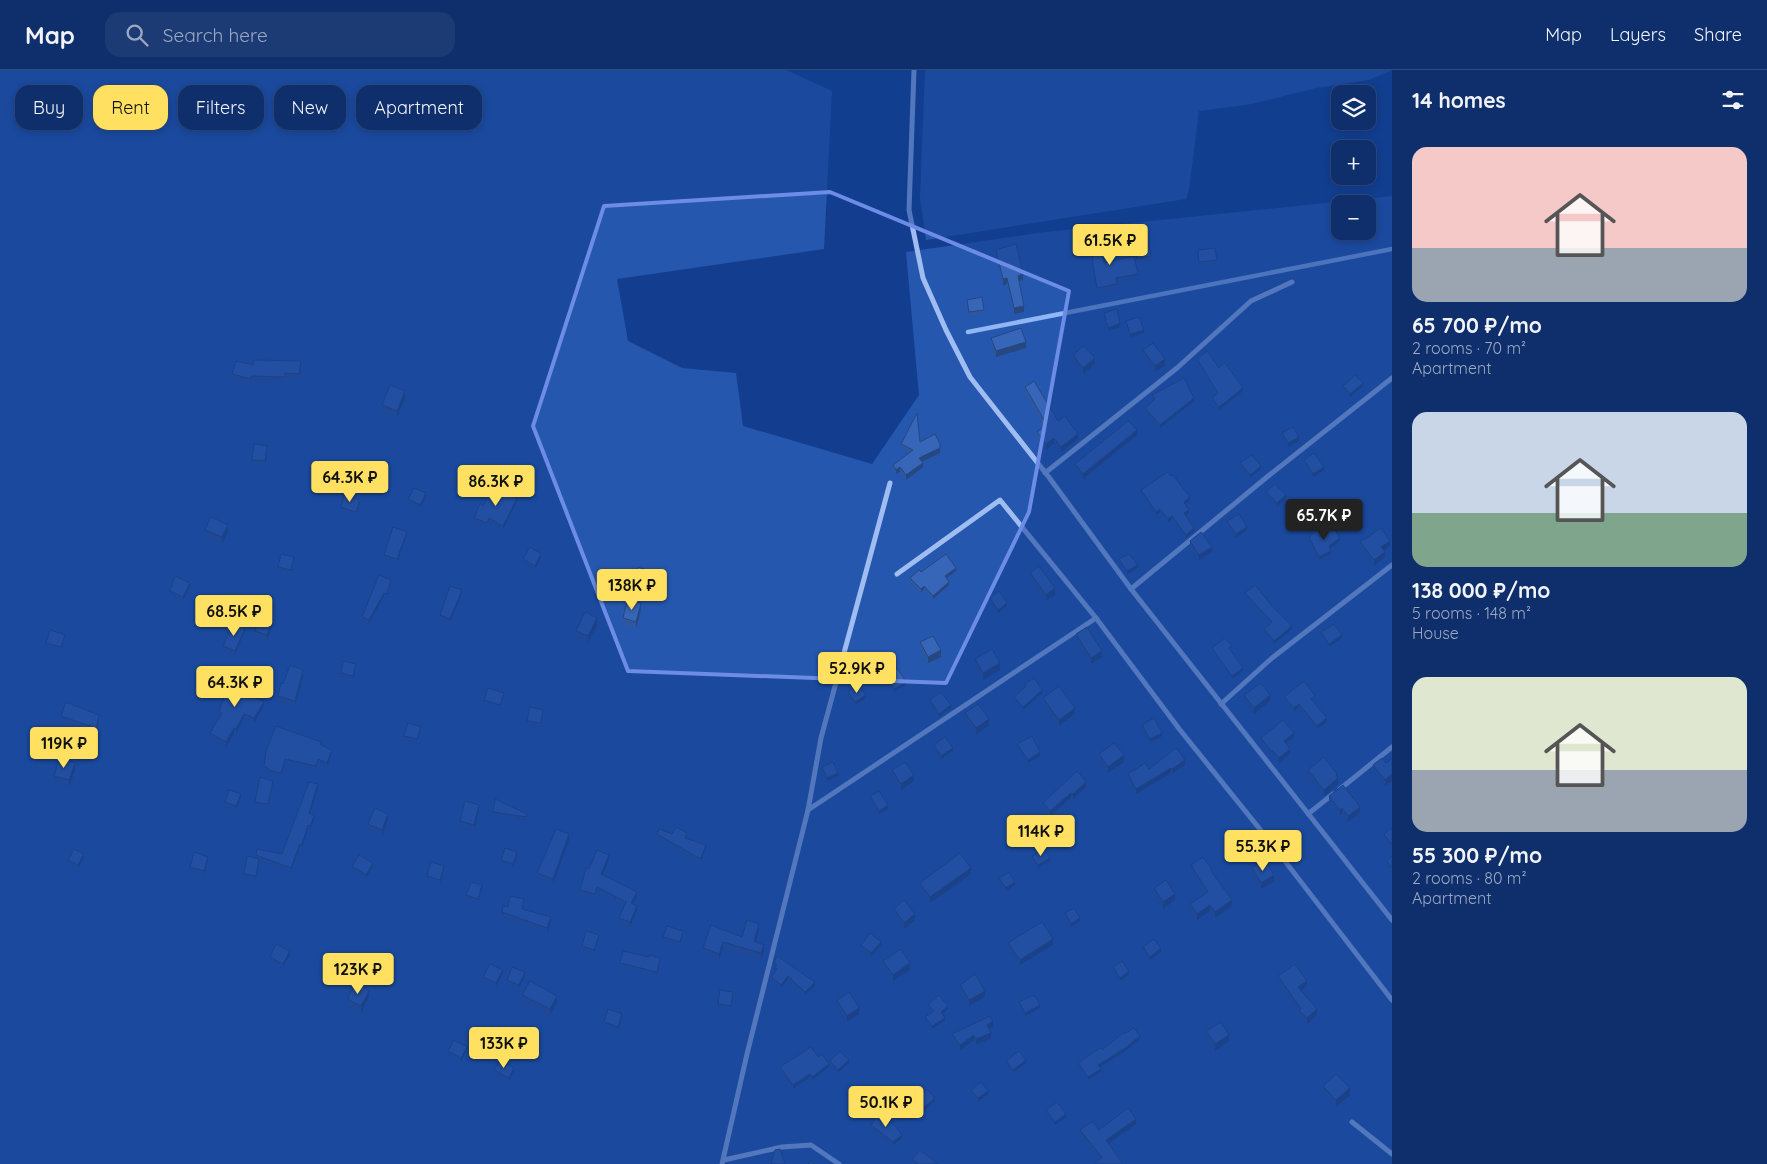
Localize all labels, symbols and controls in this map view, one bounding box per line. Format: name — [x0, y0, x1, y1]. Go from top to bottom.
search box — [105, 12, 455, 57]
text: Map — [25, 20, 75, 50]
icon: search — [123, 21, 151, 49]
text: Search here — [163, 23, 268, 47]
text: Map — [1545, 23, 1582, 46]
text: Layers — [1610, 23, 1666, 46]
text: Share — [1694, 23, 1742, 46]
chip: Buy — [15, 85, 83, 130]
chip: Rent — [93, 85, 168, 130]
chip: Filters — [178, 85, 264, 130]
chip: New — [274, 85, 346, 130]
chip: Apartment — [356, 85, 482, 130]
map controls — [1331, 85, 1376, 240]
button: layers — [1331, 85, 1376, 130]
icon: filters — [1719, 86, 1747, 114]
text: 14 homes — [1412, 87, 1506, 113]
button: + — [1331, 140, 1376, 185]
icon: home — [1535, 180, 1625, 270]
button: − — [1331, 195, 1376, 240]
pin: 61.5K ₽ — [1064, 224, 1156, 266]
text: 61.5K ₽ — [1084, 230, 1136, 250]
text: 65 700 ₽/mo — [1412, 312, 1542, 338]
text: 2 rooms · 70 m² — [1412, 338, 1526, 358]
text: Apartment — [1412, 358, 1492, 378]
icon: home — [1535, 445, 1625, 535]
pin: 64.3K ₽ — [304, 460, 396, 503]
pin: 86.3K ₽ — [450, 464, 542, 507]
text: 64.3K ₽ — [322, 467, 378, 487]
text: 86.3K ₽ — [469, 471, 523, 491]
pin: 65.7K ₽ — [1278, 498, 1370, 541]
text: 65.7K ₽ — [1297, 505, 1351, 525]
pin: 138K ₽ — [591, 568, 673, 611]
text: 138K ₽ — [608, 575, 656, 595]
text: 138 000 ₽/mo — [1412, 577, 1550, 603]
pin: 68.5K ₽ — [188, 594, 280, 637]
text: 68.5K ₽ — [206, 601, 262, 621]
text: 5 rooms · 148 m² — [1412, 603, 1531, 623]
text: House — [1412, 623, 1459, 643]
pin: 52.9K ₽ — [811, 652, 903, 694]
text: 52.9K ₽ — [829, 658, 885, 678]
pin: 64.3K ₽ — [189, 666, 281, 708]
text: 64.3K ₽ — [207, 672, 263, 692]
icon: home — [1535, 710, 1625, 800]
pin: 119K ₽ — [23, 726, 105, 769]
text: 119K ₽ — [41, 733, 87, 753]
pin: 114K ₽ — [1000, 814, 1082, 857]
text: 114K ₽ — [1018, 821, 1064, 841]
pin: 55.3K ₽ — [1217, 830, 1309, 872]
text: 55.3K ₽ — [1236, 836, 1290, 856]
text: 55 300 ₽/mo — [1412, 842, 1542, 868]
text: 2 rooms · 80 m² — [1412, 868, 1527, 888]
text: Apartment — [1412, 888, 1492, 908]
pin: 123K ₽ — [317, 952, 399, 995]
text: 123K ₽ — [334, 959, 382, 979]
pin: 133K ₽ — [463, 1026, 545, 1069]
text: 133K ₽ — [480, 1033, 528, 1053]
pin: 50.1K ₽ — [840, 1086, 932, 1128]
text: 50.1K ₽ — [859, 1092, 913, 1112]

